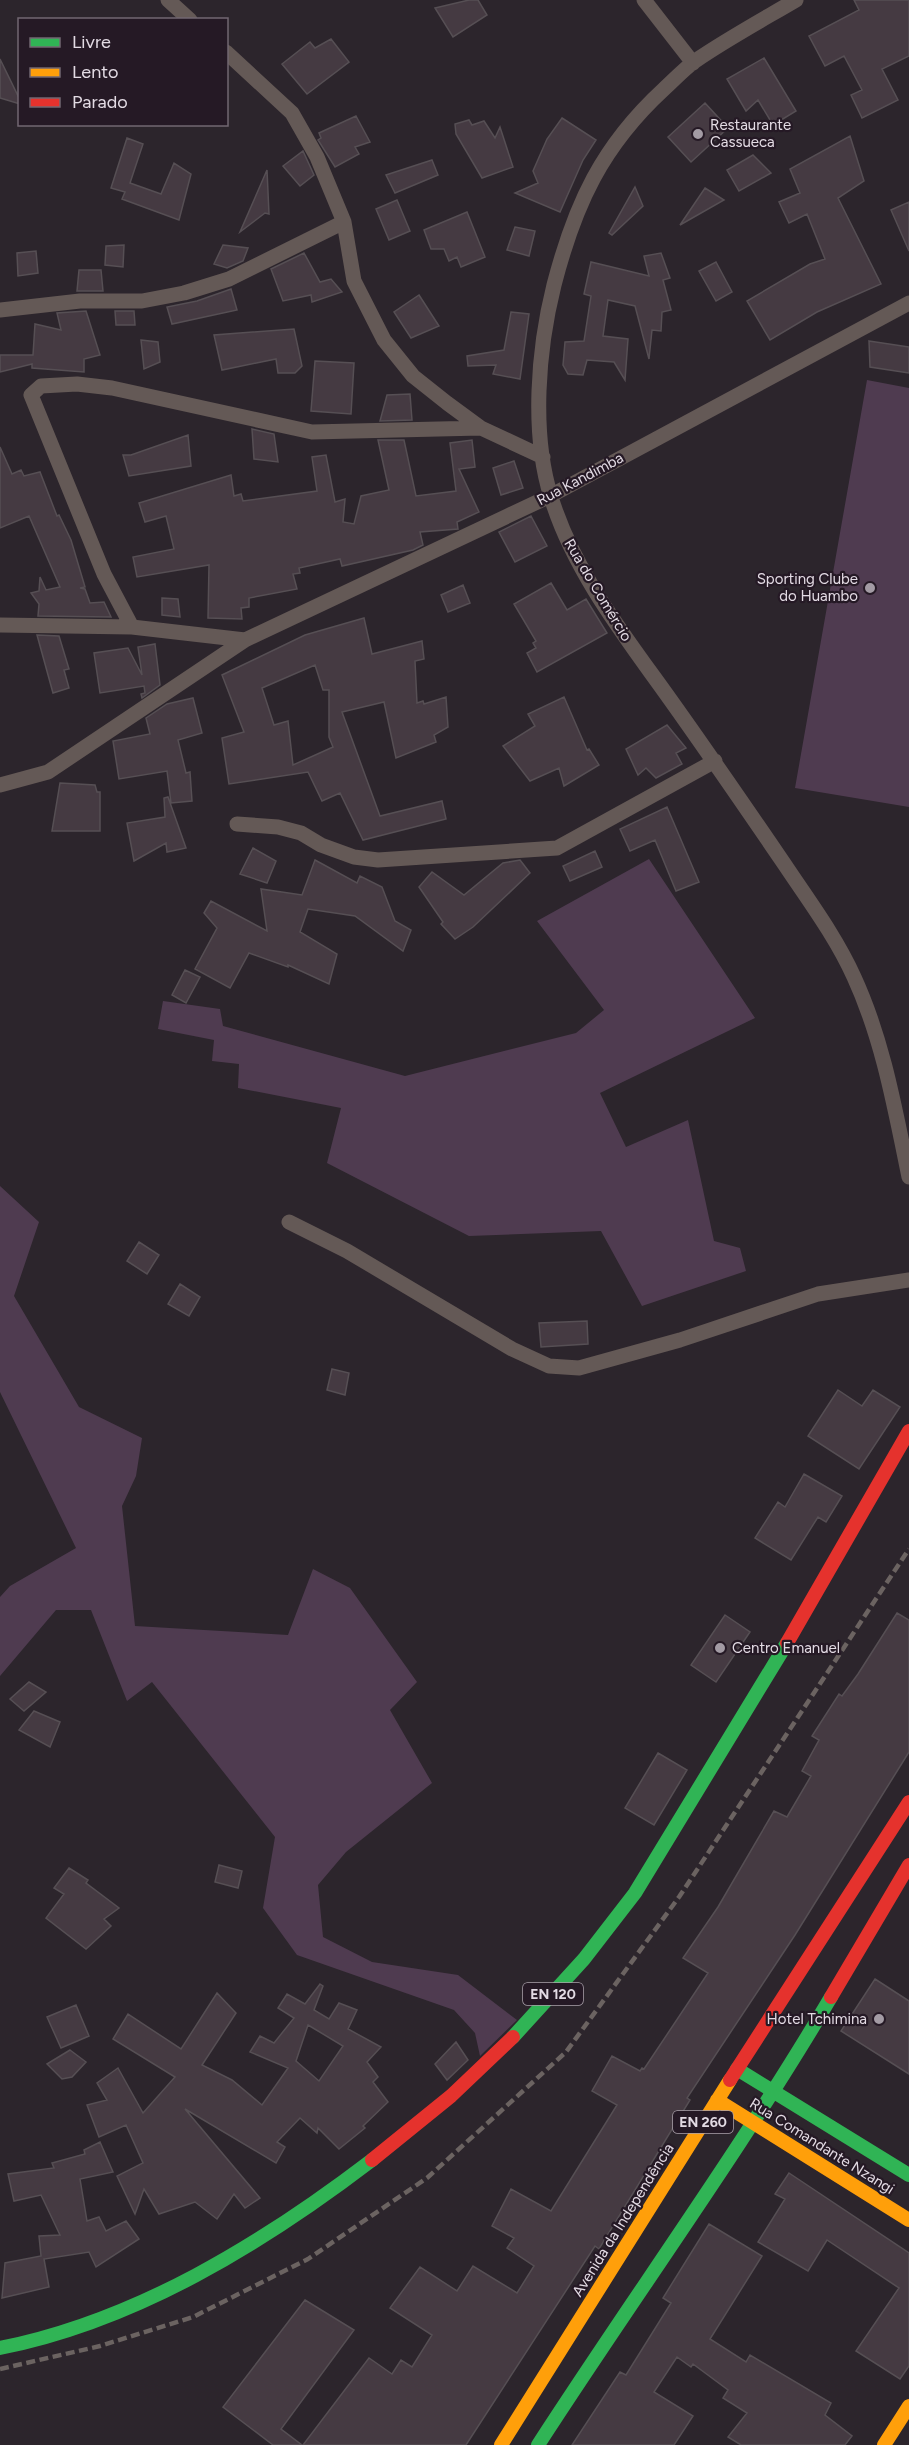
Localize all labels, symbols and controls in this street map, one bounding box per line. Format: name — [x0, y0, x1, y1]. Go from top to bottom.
legend — [18, 18, 228, 126]
text: Livre — [72, 31, 111, 53]
text: Lento — [72, 61, 118, 83]
text: Parado — [72, 91, 128, 113]
place label: Restaurante Cassueca — [710, 116, 791, 151]
marker: Restaurante Cassueca — [691, 127, 705, 141]
street label: Rua Kandimba — [534, 449, 626, 509]
street label: Rua do Comércio — [560, 536, 636, 645]
place label: Sporting Clube do Huambo — [757, 570, 858, 605]
marker: Sporting Clube do Huambo — [863, 581, 877, 595]
place label: Centro Emanuel — [732, 1639, 840, 1657]
marker: Centro Emanuel — [713, 1641, 727, 1655]
road number: EN 120 — [523, 1983, 583, 2005]
place label: Hotel Tchimina — [767, 2010, 867, 2028]
marker: Hotel Tchimina — [872, 2012, 886, 2026]
street label: Rua Comandante Nzangi — [746, 2094, 898, 2198]
road number: EN 260 — [673, 2111, 733, 2133]
street label: Avenida da Independência — [568, 2140, 678, 2300]

